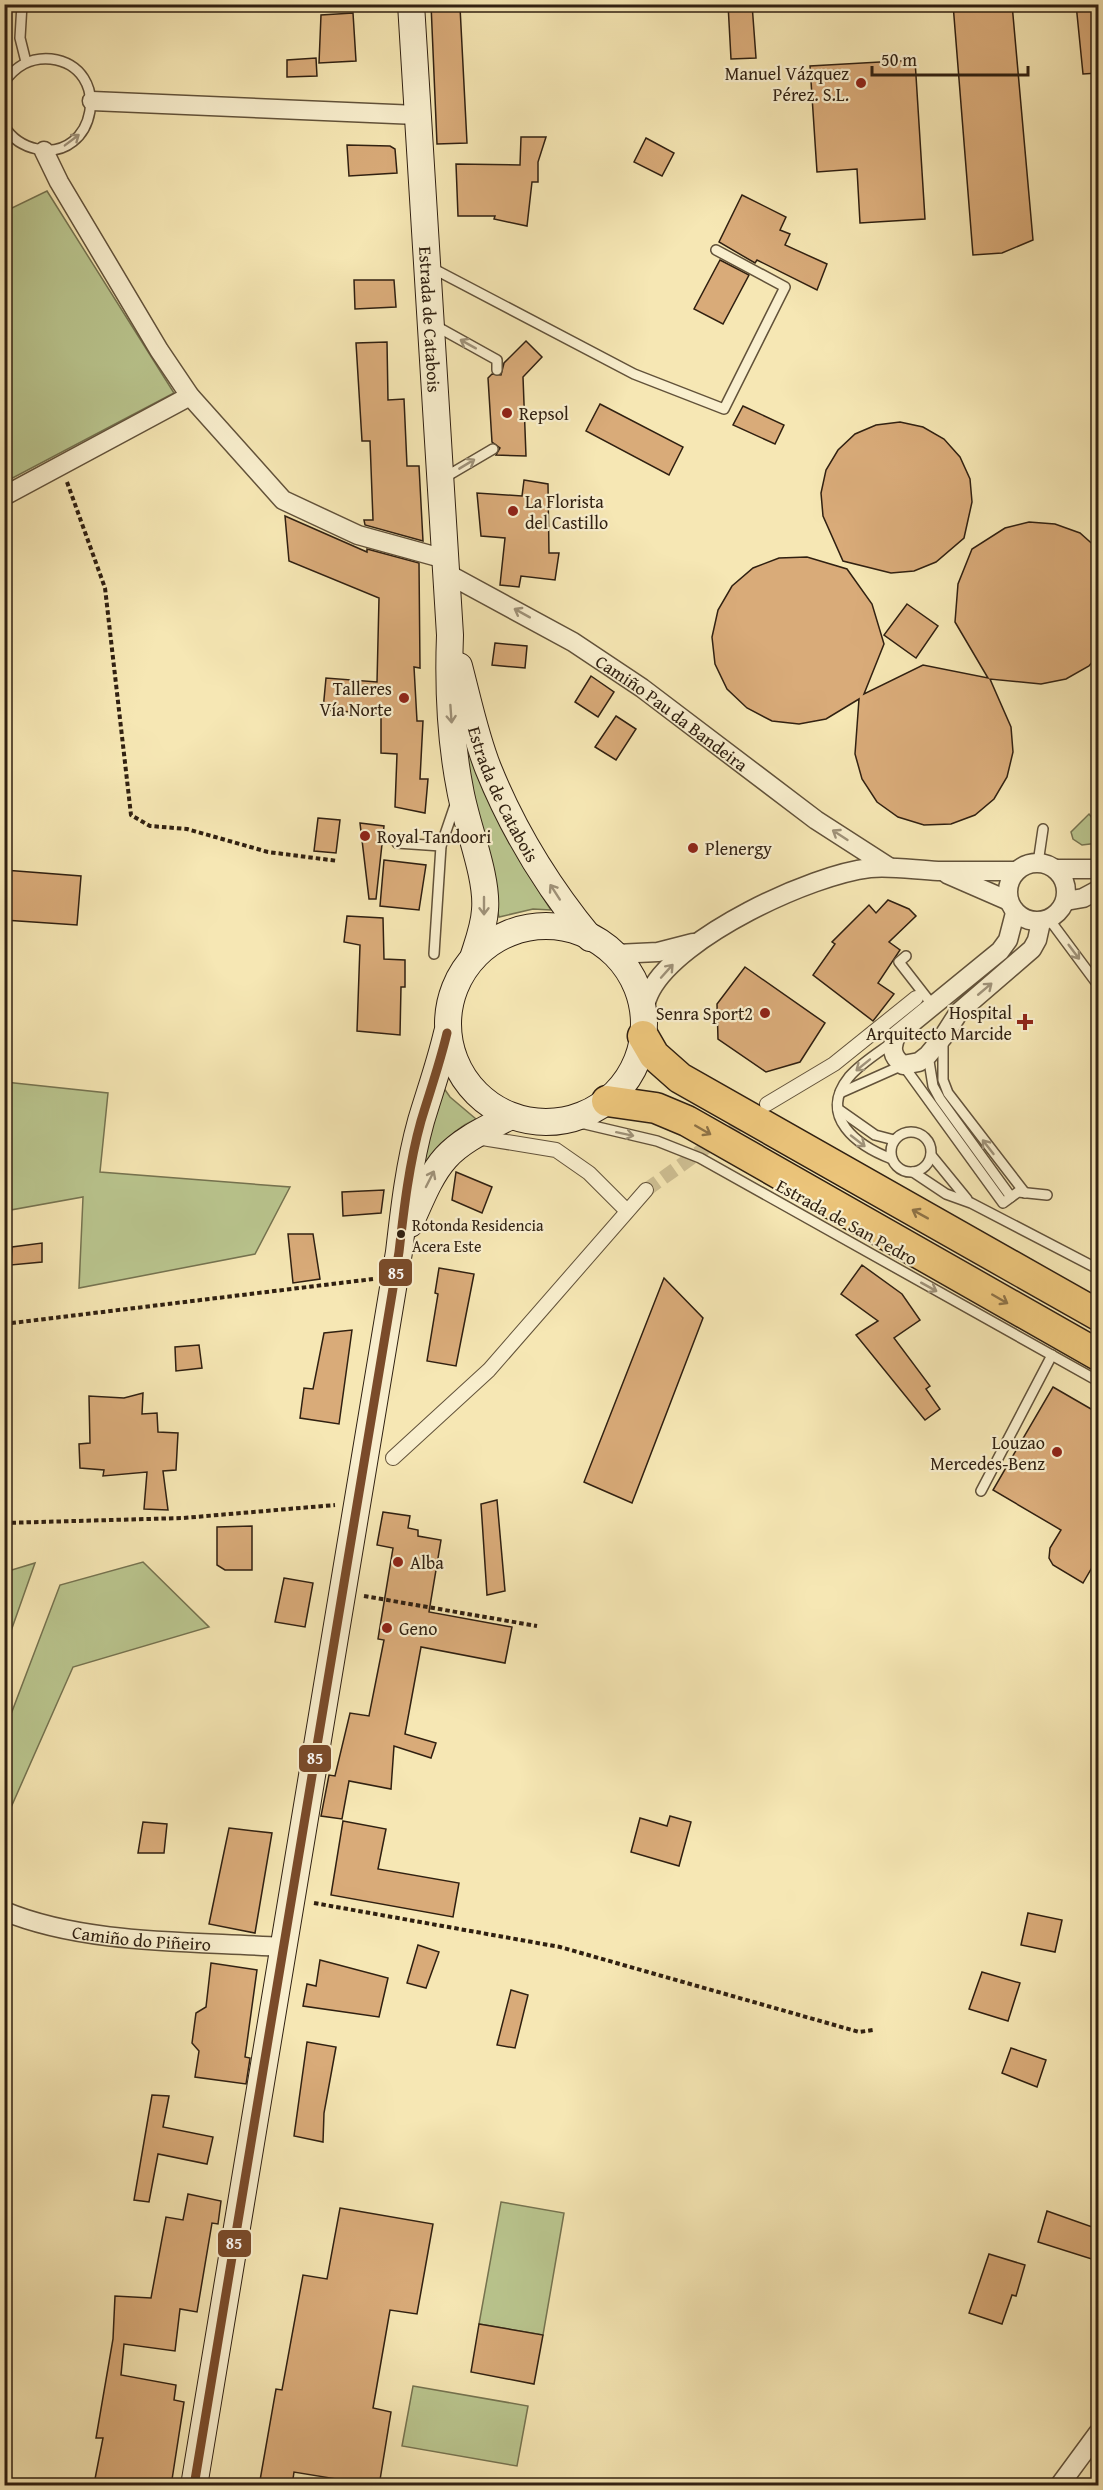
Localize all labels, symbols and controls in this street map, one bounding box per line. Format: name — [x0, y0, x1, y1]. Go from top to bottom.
scale bar — [872, 39, 1028, 77]
text: 50 m — [881, 46, 917, 73]
place label: Manuel Vázquez Pérez. S.L. — [725, 60, 849, 108]
marker: Manuel Vázquez Pérez. S.L. — [854, 76, 868, 90]
one-way arrow — [64, 134, 80, 147]
street label: Estrada de Catabois — [413, 245, 448, 393]
one-way arrow — [460, 338, 477, 350]
place label: Repsol — [519, 400, 569, 427]
marker: Repsol — [500, 406, 514, 420]
one-way arrow — [458, 458, 475, 470]
place label: La Florista del Castillo — [525, 488, 608, 536]
marker: La Florista del Castillo — [506, 504, 520, 518]
one-way arrow — [514, 607, 531, 619]
street label: Camiño Pau da Bandeira — [590, 647, 754, 778]
place label: Talleres Vía Norte — [320, 675, 392, 723]
marker: Talleres Vía Norte — [397, 691, 411, 705]
one-way arrow — [445, 704, 456, 724]
street label: Estrada de Catabois — [462, 723, 546, 867]
place label: Royal Tandoori — [377, 823, 491, 850]
marker: Royal Tandoori — [358, 829, 372, 843]
one-way arrow — [831, 829, 848, 842]
place label: Plenergy — [705, 835, 772, 862]
marker: Plenergy — [686, 841, 700, 855]
one-way arrow — [549, 884, 561, 901]
one-way arrow — [479, 895, 490, 915]
one-way arrow — [1068, 944, 1080, 960]
one-way arrow — [660, 963, 674, 978]
one-way arrow — [977, 982, 992, 996]
place label: Hospital Arquitecto Marcide — [866, 999, 1012, 1047]
place label: Senra Sport2 — [656, 1000, 753, 1027]
marker: Senra Sport2 — [758, 1006, 772, 1020]
marker: Hospital Arquitecto Marcide — [1016, 1013, 1034, 1031]
one-way arrow — [855, 1058, 871, 1071]
one-way arrow — [694, 1124, 711, 1136]
one-way arrow — [615, 1129, 634, 1140]
one-way arrow — [850, 1134, 866, 1147]
one-way arrow — [982, 1139, 995, 1155]
one-way arrow — [425, 1171, 436, 1189]
street label: Estrada de San Pedro — [771, 1172, 923, 1272]
one-way arrow — [911, 1207, 928, 1219]
place label: Rotonda Residencia Acera Este — [412, 1213, 544, 1258]
marker: Rotonda Residencia Acera Este — [395, 1228, 407, 1240]
line badge: 85 — [378, 1258, 413, 1287]
text: 85 — [388, 1261, 404, 1285]
one-way arrow — [921, 1281, 938, 1293]
one-way arrow — [991, 1294, 1008, 1306]
place label: Louzao Mercedes-Benz — [930, 1429, 1045, 1477]
marker: Louzao Mercedes-Benz — [1050, 1445, 1064, 1459]
place label: Alba — [410, 1549, 444, 1576]
marker: Alba — [391, 1555, 405, 1569]
place label: Geno — [399, 1615, 437, 1642]
marker: Geno — [380, 1621, 394, 1635]
line badge: 85 — [298, 1744, 332, 1773]
text: 85 — [307, 1746, 323, 1770]
street label: Camiño do Piñeiro — [70, 1918, 211, 1957]
line badge: 85 — [217, 2229, 252, 2258]
text: 85 — [226, 2231, 242, 2255]

